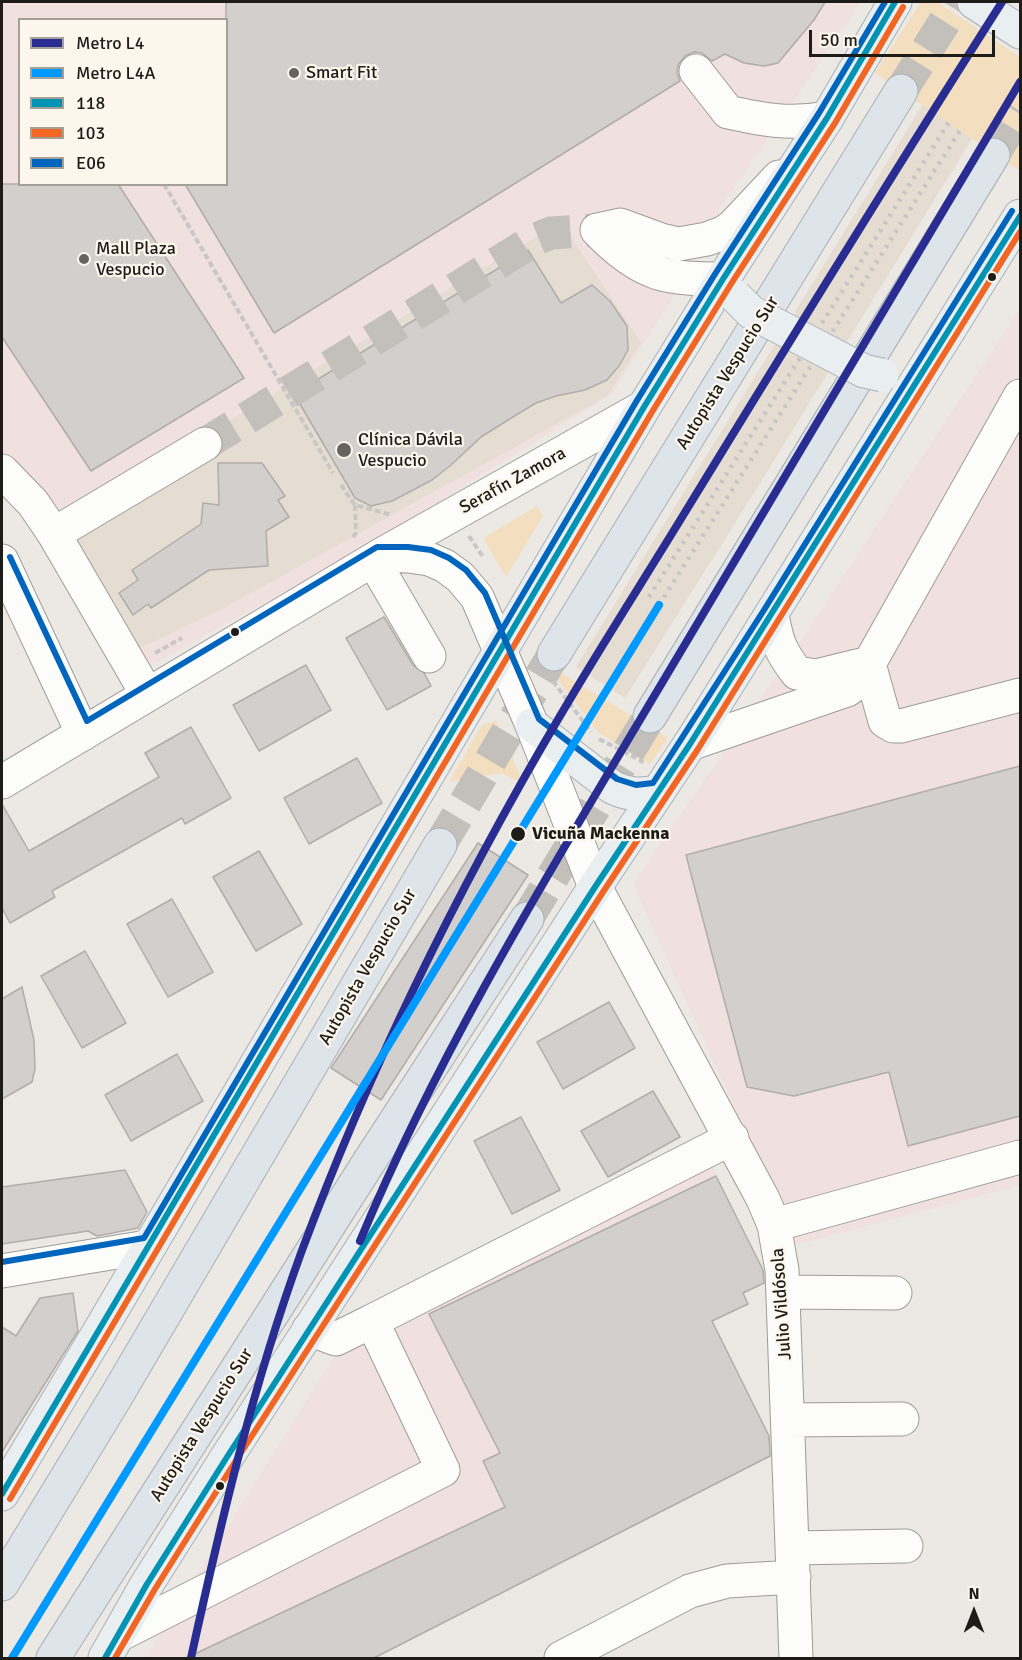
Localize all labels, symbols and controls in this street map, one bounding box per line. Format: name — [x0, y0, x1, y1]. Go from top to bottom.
legend — [18, 18, 228, 186]
scale bar — [812, 18, 998, 56]
text: 50 m — [820, 29, 858, 51]
text: Metro L4 — [76, 32, 144, 54]
text: Metro L4A — [76, 62, 155, 84]
place label: Smart Fit — [306, 62, 377, 84]
marker: Smart Fit — [287, 66, 301, 80]
text: 118 — [76, 92, 105, 114]
text: 103 — [76, 122, 105, 144]
text: E06 — [76, 152, 106, 174]
place label: Mall Plaza Vespucio — [96, 238, 176, 280]
marker: Mall Plaza Vespucio — [77, 252, 91, 266]
unlabelled marker — [986, 271, 998, 283]
street label: Autopista Vespucio Sur — [672, 292, 784, 454]
place label: Clínica Dávila Vespucio — [358, 429, 463, 472]
marker: Clínica Dávila Vespucio — [335, 441, 353, 459]
street label: Serafín Zamora — [456, 443, 570, 519]
unlabelled marker — [229, 626, 241, 638]
place label: Vicuña Mackenna — [532, 823, 669, 845]
marker: Vicuña Mackenna — [509, 825, 527, 843]
street label: Autopista Vespucio Sur — [314, 885, 422, 1049]
street label: Julio Vildósola — [767, 1247, 797, 1361]
street label: Autopista Vespucio Sur — [146, 1344, 258, 1506]
unlabelled marker — [214, 1480, 226, 1492]
north arrow — [944, 1582, 1004, 1642]
text: N — [968, 1584, 980, 1604]

